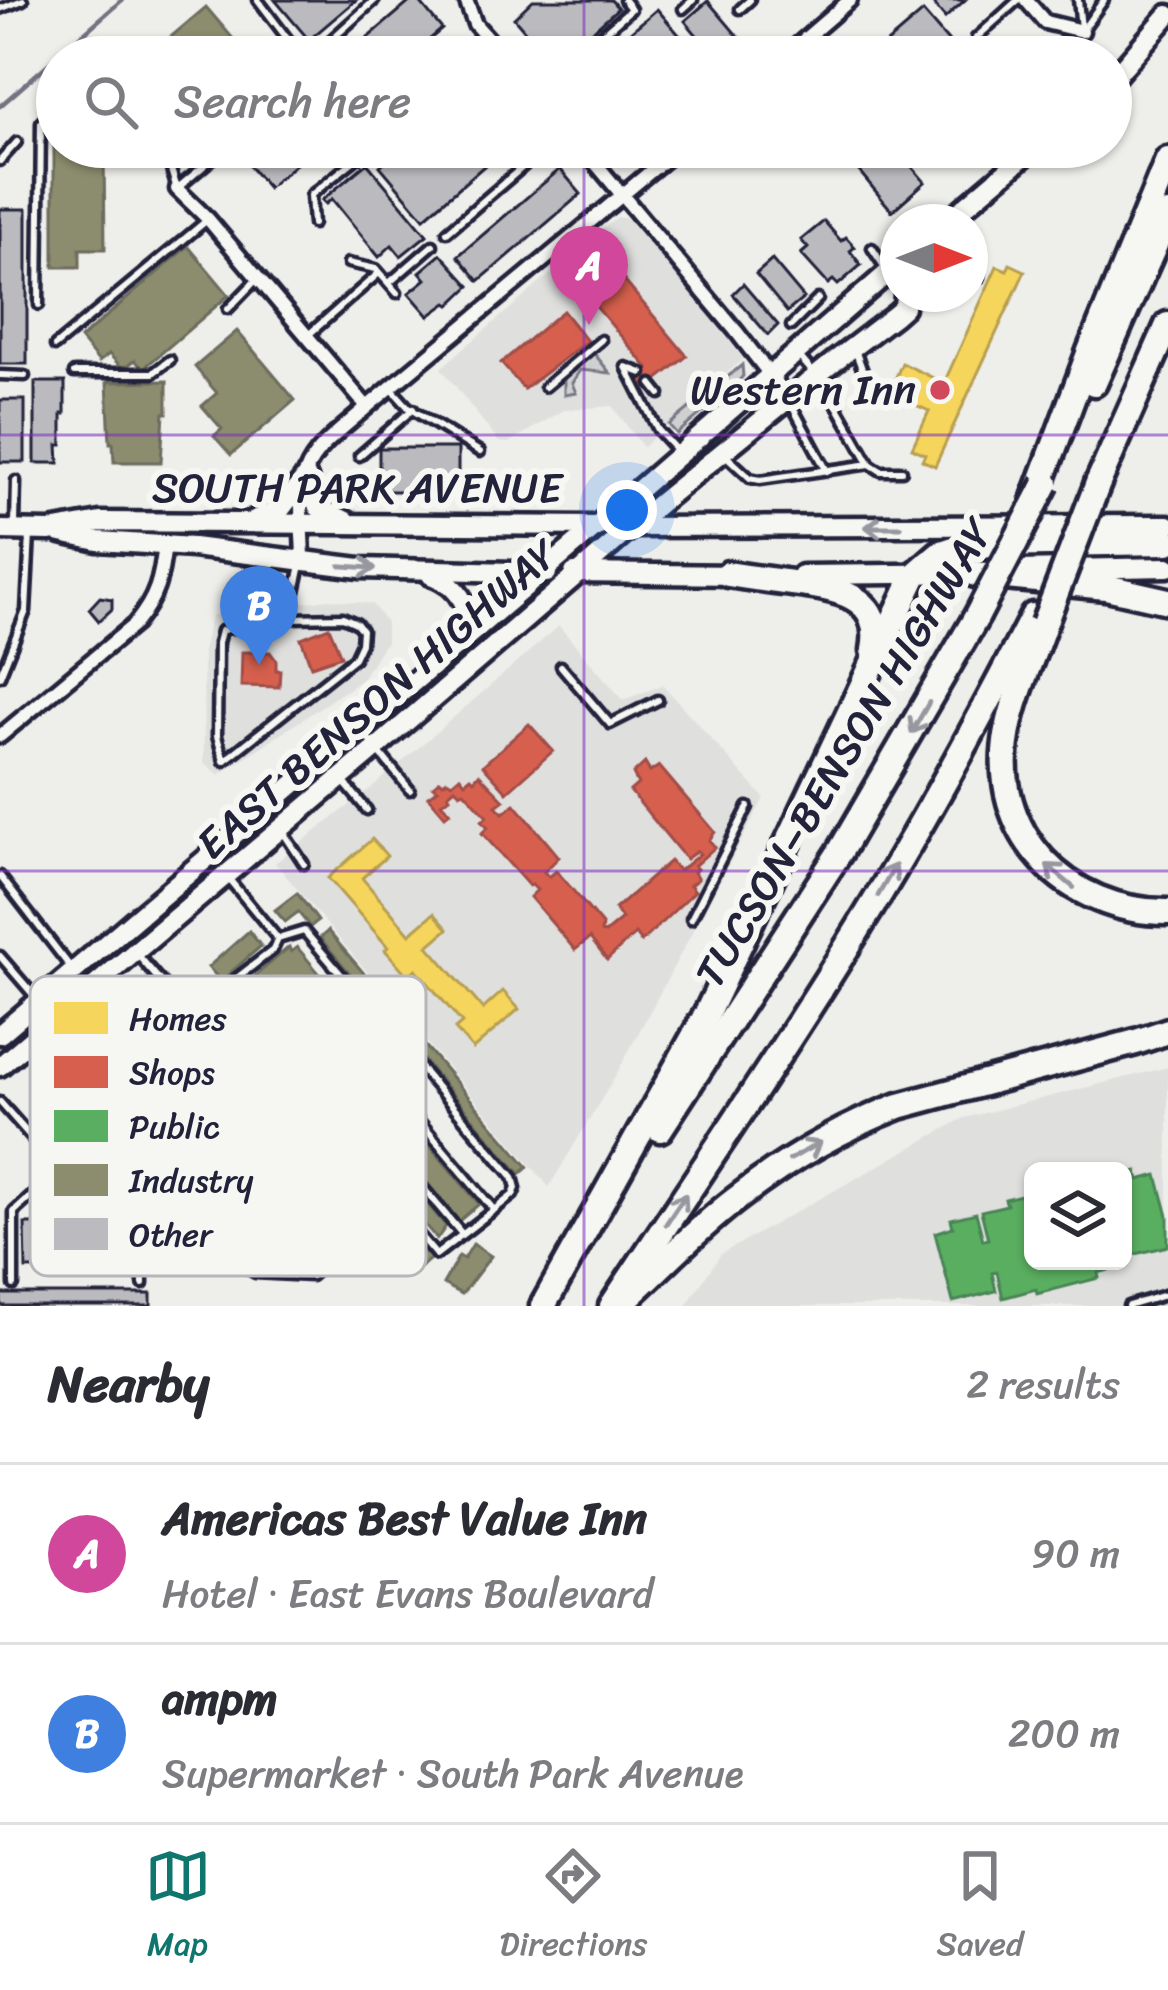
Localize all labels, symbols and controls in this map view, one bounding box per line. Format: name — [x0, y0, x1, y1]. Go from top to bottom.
search box — [36, 36, 1132, 168]
text: Search here — [174, 62, 411, 142]
icon: search — [78, 69, 144, 135]
north arrow — [880, 204, 988, 312]
pin: A — [550, 226, 628, 325]
place label: Western Inn — [690, 353, 916, 427]
marker: Western Inn — [927, 377, 953, 403]
street label: SOUTH PARK AVENUE — [152, 451, 565, 525]
your location — [597, 480, 657, 540]
street label: TUCSON–BENSON HIGHWAY — [674, 502, 1015, 1002]
one-way arrow — [864, 516, 903, 538]
street label: EAST BENSON HIGHWAY — [187, 529, 567, 869]
one-way arrow — [338, 556, 377, 579]
pin: B — [220, 566, 298, 665]
one-way arrow — [907, 700, 931, 735]
one-way arrow — [1045, 863, 1076, 891]
one-way arrow — [875, 864, 899, 899]
legend — [30, 976, 426, 1276]
text: Homes — [129, 990, 227, 1048]
text: Shops — [129, 1044, 215, 1102]
text: Public — [129, 1098, 220, 1156]
one-way arrow — [787, 1139, 822, 1163]
text: Industry — [128, 1152, 253, 1210]
map controls — [1024, 1162, 1132, 1270]
button: layers — [1024, 1162, 1132, 1270]
one-way arrow — [664, 1192, 689, 1226]
text: Other — [129, 1206, 214, 1264]
text: Nearby — [48, 1339, 209, 1429]
text: 2 results — [966, 1350, 1120, 1419]
text: Americas Best Value Inn — [162, 1479, 647, 1559]
text: A — [74, 1519, 100, 1588]
text: 90 m — [1031, 1519, 1120, 1588]
text: Hotel · East Evans Boulevard — [162, 1559, 653, 1628]
text: ampm — [162, 1659, 277, 1739]
text: B — [75, 1699, 99, 1768]
text: 200 m — [1008, 1699, 1120, 1768]
text: Supermarket · South Park Avenue — [162, 1739, 744, 1808]
tab: Map — [145, 1843, 211, 1973]
tab: Directions — [500, 1843, 647, 1973]
tab: Saved — [936, 1843, 1023, 1973]

